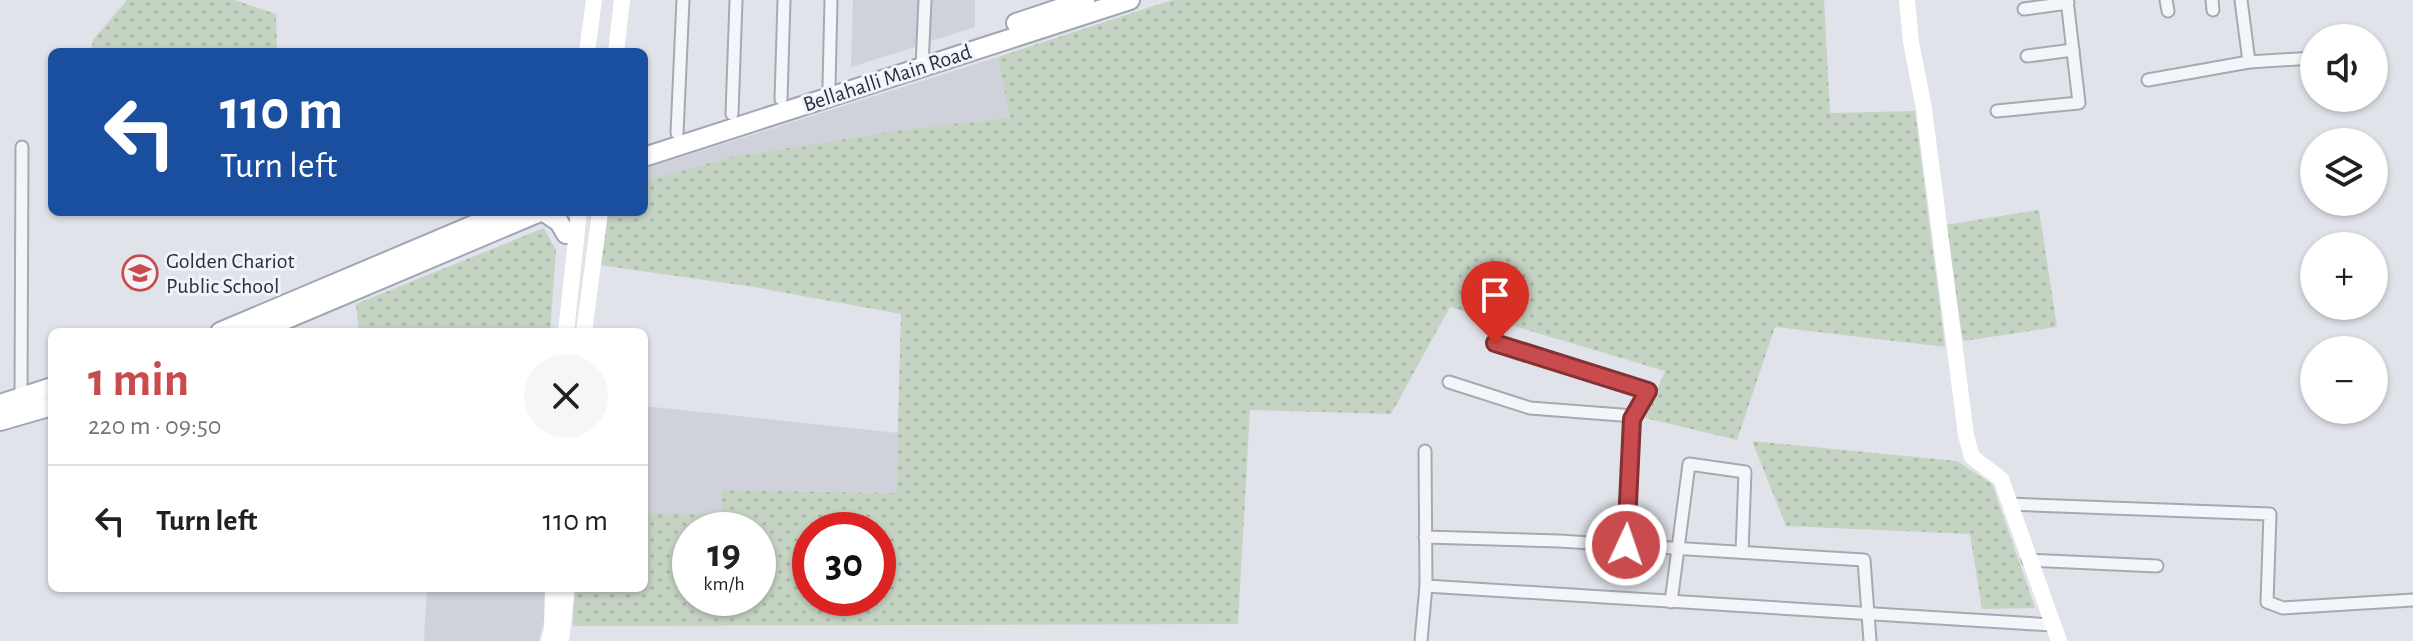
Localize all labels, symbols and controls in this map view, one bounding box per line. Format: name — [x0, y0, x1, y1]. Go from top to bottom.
map controls — [2300, 24, 2388, 424]
button: sound — [2300, 24, 2388, 112]
street label: Bellahalli Main Road — [800, 40, 974, 116]
icon: left — [88, 80, 192, 184]
text: 110 m — [220, 83, 343, 139]
button: layers — [2300, 128, 2388, 216]
text: Turn left — [220, 148, 337, 184]
button: + — [2300, 232, 2388, 320]
place label: Golden Chariot Public School — [166, 250, 295, 297]
school or university icon: Golden Chariot Public School — [121, 254, 159, 292]
pin — [1461, 261, 1529, 343]
icon: arrive — [1473, 273, 1517, 317]
button: − — [2300, 336, 2388, 424]
button: close — [524, 354, 608, 438]
text: 1 min — [88, 357, 189, 405]
text: 220 m · 09:50 — [88, 413, 222, 439]
icon: left — [88, 499, 132, 543]
position arrow — [1584, 503, 1668, 587]
text: Turn left — [156, 506, 257, 536]
text: 110 m — [543, 506, 608, 536]
speed limit sign: 30 — [792, 512, 896, 616]
text: 19 — [707, 534, 741, 574]
text: km/h — [703, 574, 745, 594]

